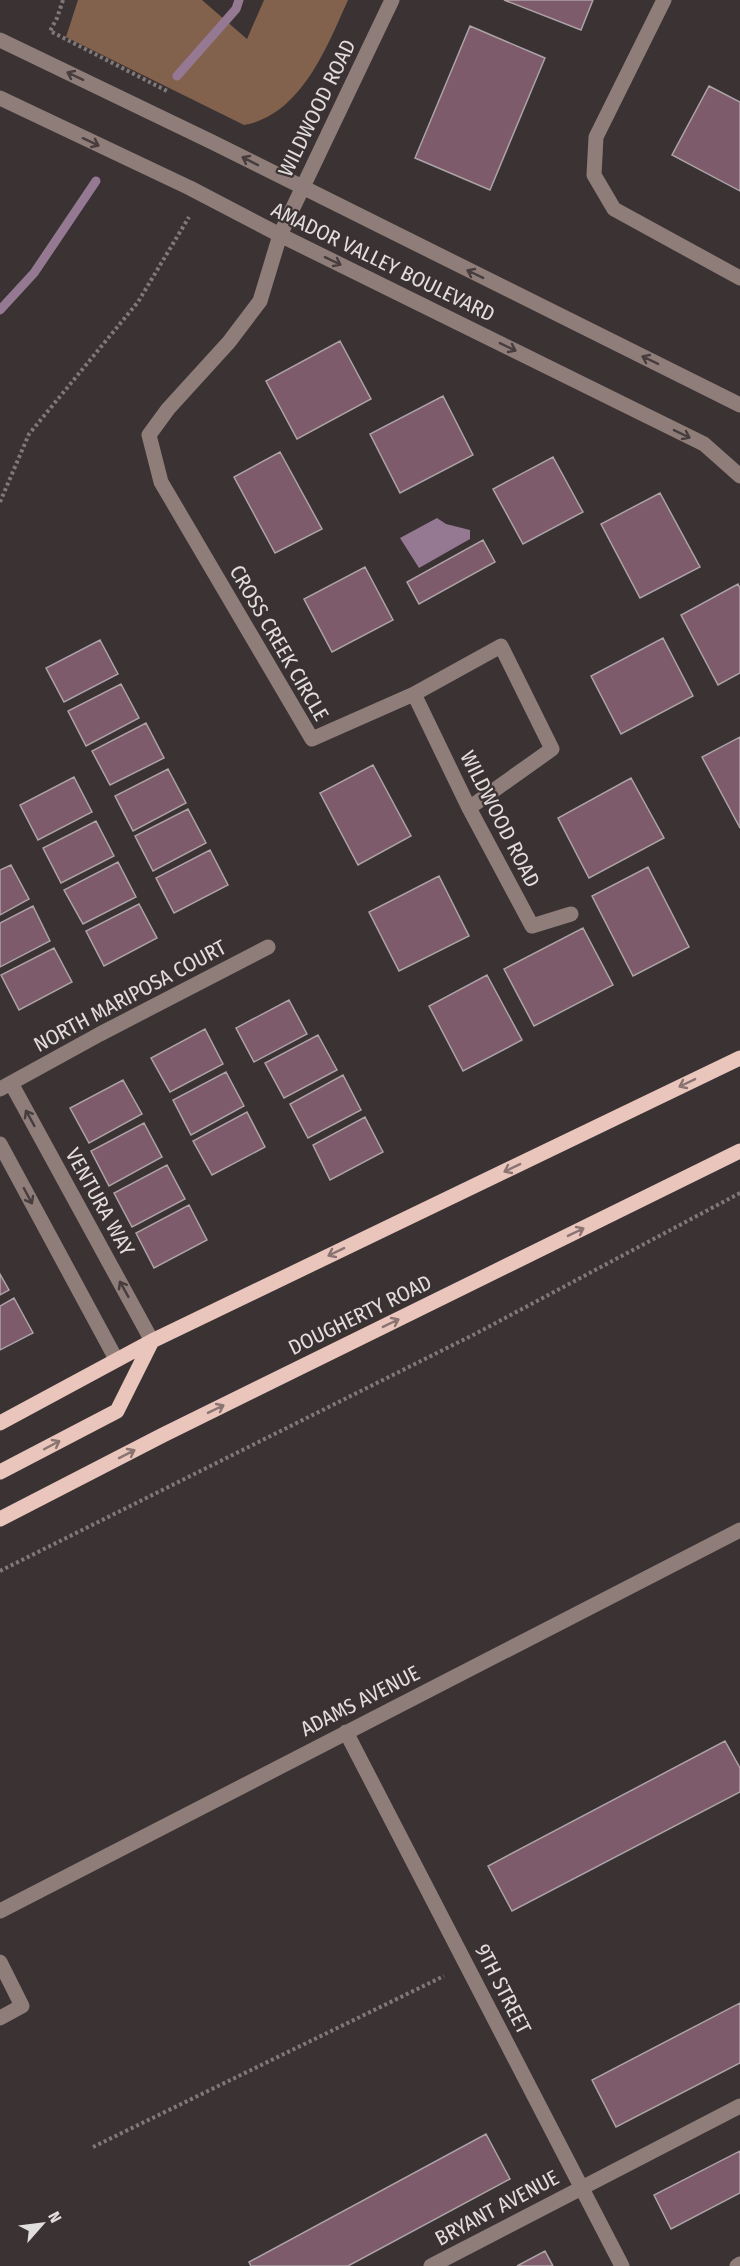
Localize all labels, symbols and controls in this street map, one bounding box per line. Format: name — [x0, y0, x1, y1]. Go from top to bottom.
street label: WILDWOOD ROAD — [273, 35, 361, 181]
one-way arrow — [66, 69, 84, 81]
one-way arrow — [81, 136, 99, 148]
one-way arrow — [242, 155, 260, 167]
street label: AMADOR VALLEY BOULEVARD — [267, 197, 499, 327]
one-way arrow — [323, 255, 341, 267]
one-way arrow — [467, 267, 485, 279]
one-way arrow — [498, 342, 516, 353]
one-way arrow — [641, 354, 659, 366]
one-way arrow — [673, 428, 691, 440]
street label: CROSS CREEK CIRCLE — [224, 560, 334, 726]
street label: WILDWOOD ROAD — [454, 747, 546, 891]
street label: NORTH MARIPOSA COURT — [29, 934, 231, 1058]
one-way arrow — [679, 1077, 697, 1089]
one-way arrow — [24, 1110, 36, 1127]
street label: VENTURA WAY — [60, 1144, 140, 1261]
one-way arrow — [503, 1162, 521, 1174]
one-way arrow — [22, 1187, 34, 1204]
one-way arrow — [567, 1226, 584, 1238]
one-way arrow — [327, 1247, 345, 1259]
street label: DOUGHERTY ROAD — [284, 1269, 436, 1361]
one-way arrow — [118, 1281, 130, 1298]
one-way arrow — [381, 1317, 399, 1328]
one-way arrow — [206, 1403, 224, 1414]
one-way arrow — [43, 1439, 60, 1451]
one-way arrow — [117, 1447, 135, 1459]
street label: ADAMS AVENUE — [296, 1660, 424, 1742]
street label: 9TH STREET — [469, 1940, 537, 2039]
street label: BRYANT AVENUE — [431, 2164, 563, 2252]
north arrow — [12, 2194, 72, 2254]
text: N — [44, 2208, 65, 2226]

